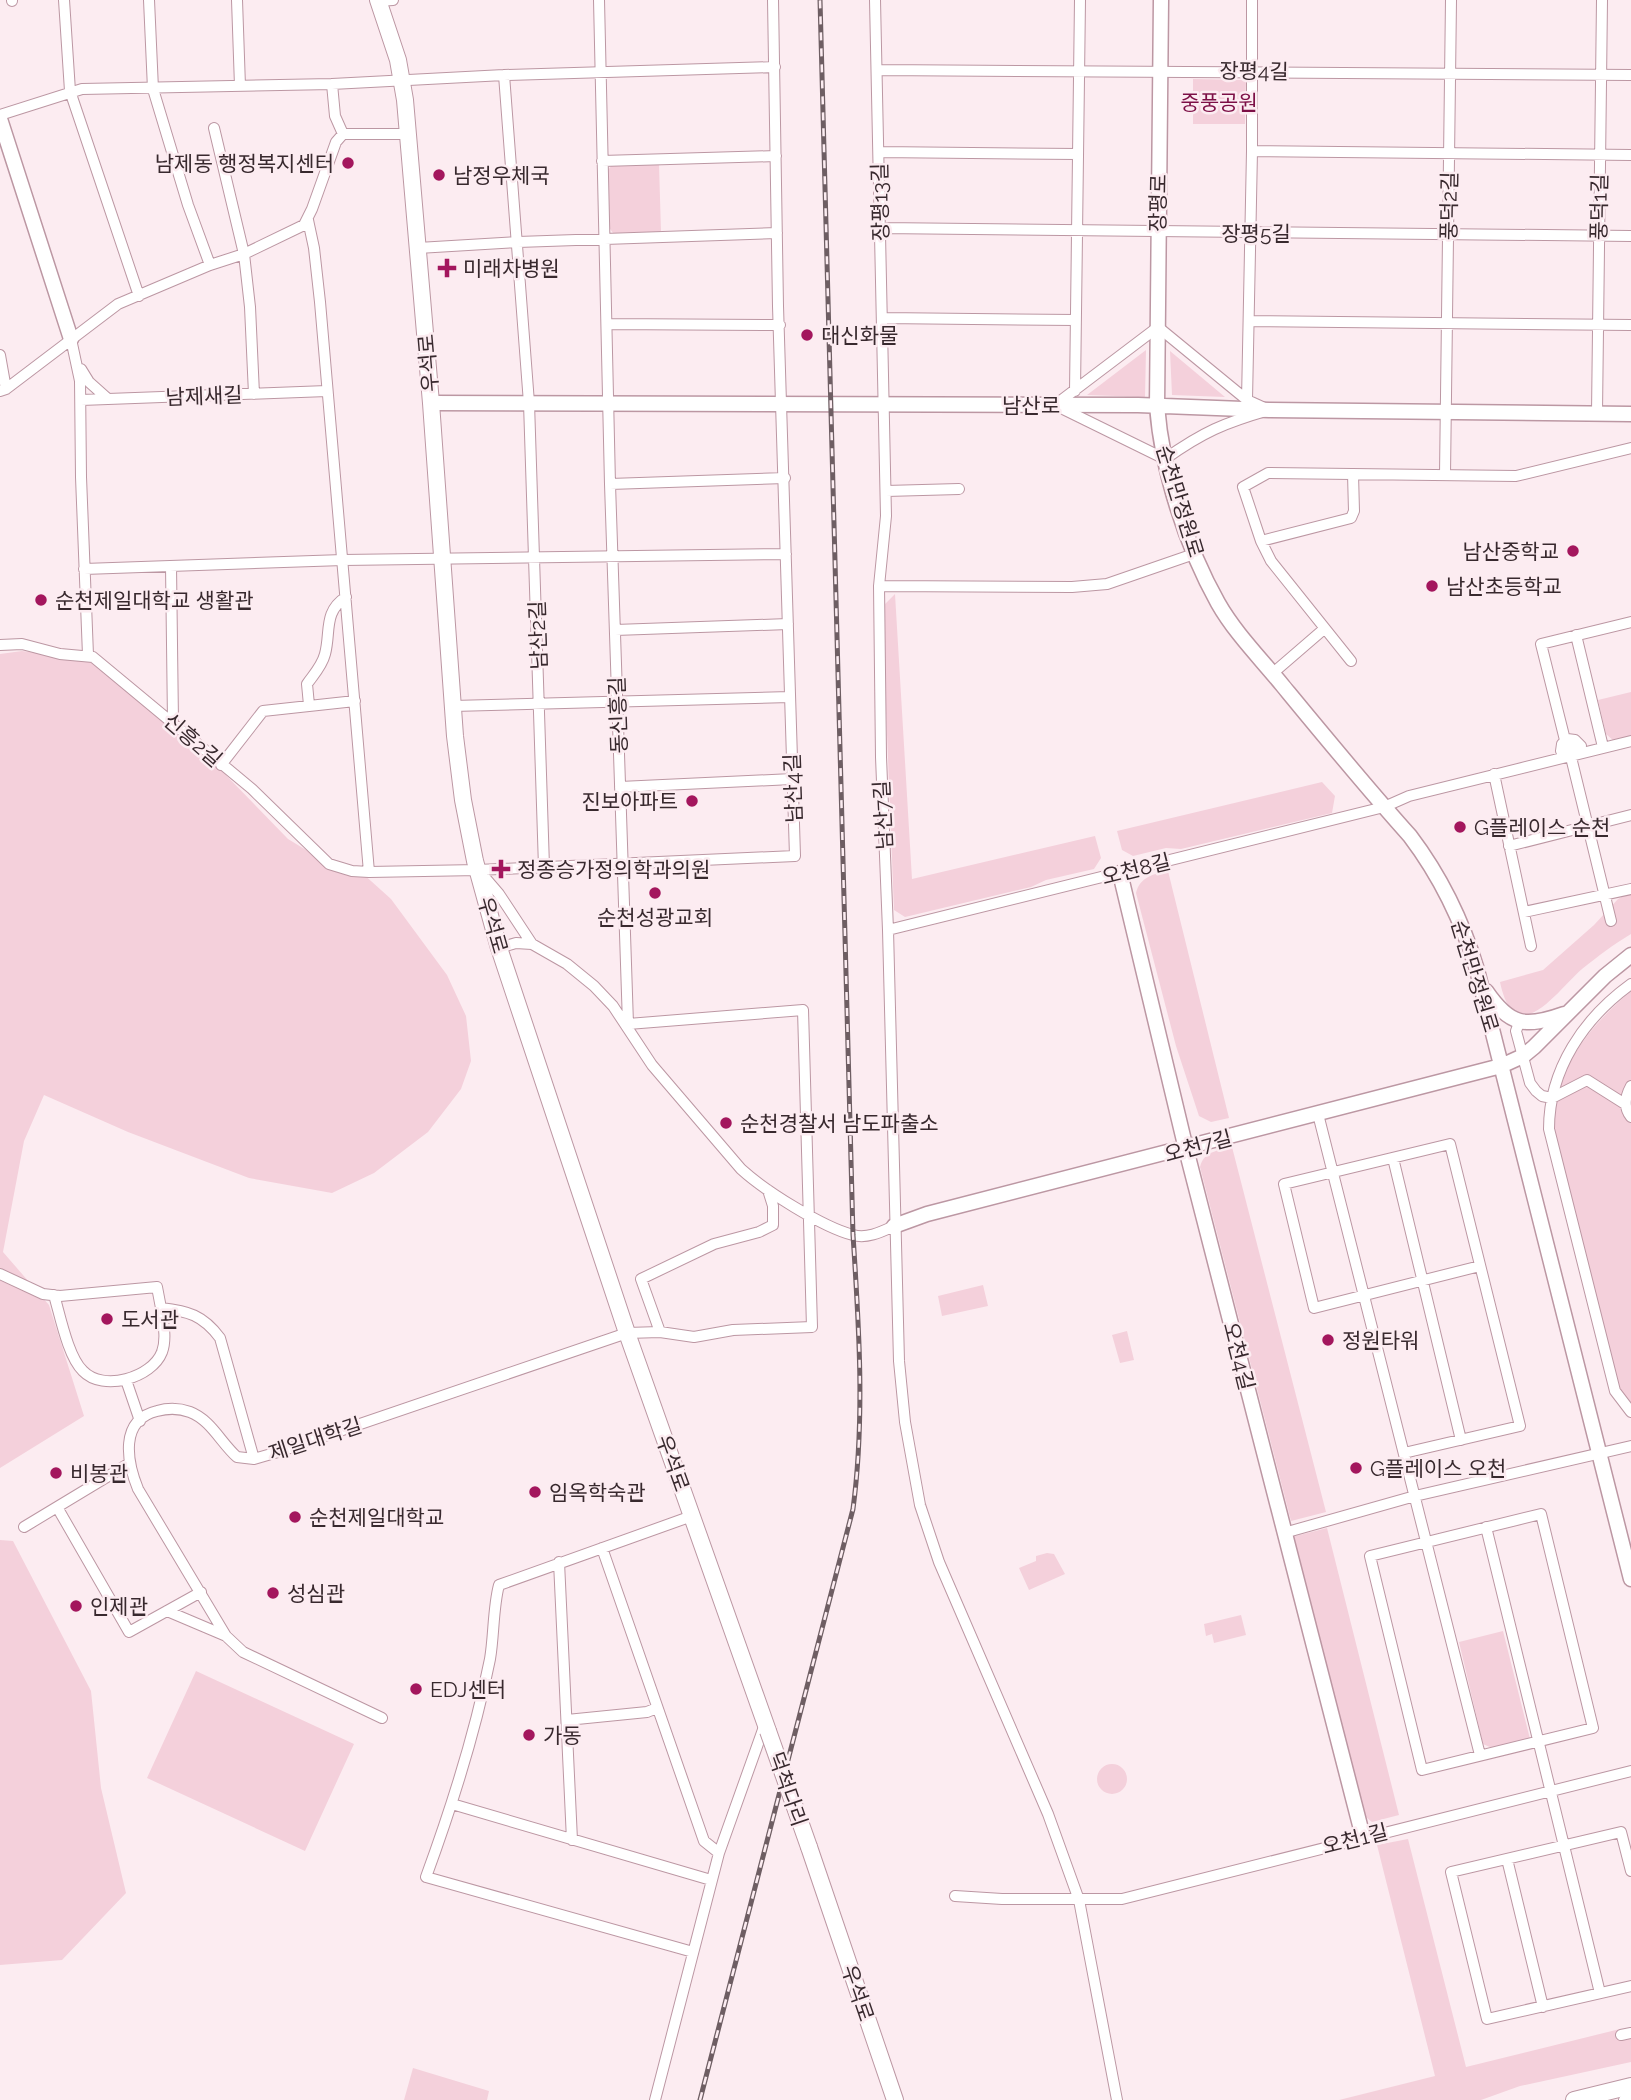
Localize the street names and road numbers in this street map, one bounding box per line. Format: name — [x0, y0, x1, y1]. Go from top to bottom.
street label: 장평4길 — [1219, 58, 1289, 84]
street label: 장평13길 — [867, 163, 893, 241]
street label: 풍덕2길 — [1436, 171, 1462, 241]
street label: 풍덕1길 — [1586, 173, 1612, 241]
street label: 장평로 — [1145, 174, 1171, 232]
street label: 장평5길 — [1221, 221, 1291, 246]
street label: 우석로 — [413, 333, 443, 393]
street label: 남제새길 — [165, 382, 243, 410]
street label: 남산로 — [1002, 393, 1060, 418]
street label: 순천만정원로 — [1151, 442, 1209, 560]
street label: 남산2길 — [524, 600, 552, 670]
street label: 동신흥길 — [604, 676, 632, 754]
street label: 신흥2길 — [159, 708, 227, 772]
street label: 남산4길 — [779, 753, 807, 823]
street label: 남산7길 — [869, 780, 897, 850]
street label: 오천8길 — [1099, 848, 1173, 890]
street label: 우석로 — [473, 894, 513, 956]
street label: 순천만정원로 — [1446, 917, 1504, 1035]
street label: 오천7길 — [1161, 1125, 1235, 1167]
street label: 오천4길 — [1218, 1319, 1260, 1393]
street label: 제일대학길 — [265, 1412, 365, 1466]
street label: 우석로 — [651, 1431, 695, 1495]
street label: 덕척다리 — [764, 1748, 812, 1830]
street label: 오천1길 — [1319, 1819, 1391, 1859]
street label: 우석로 — [837, 1962, 879, 2024]

